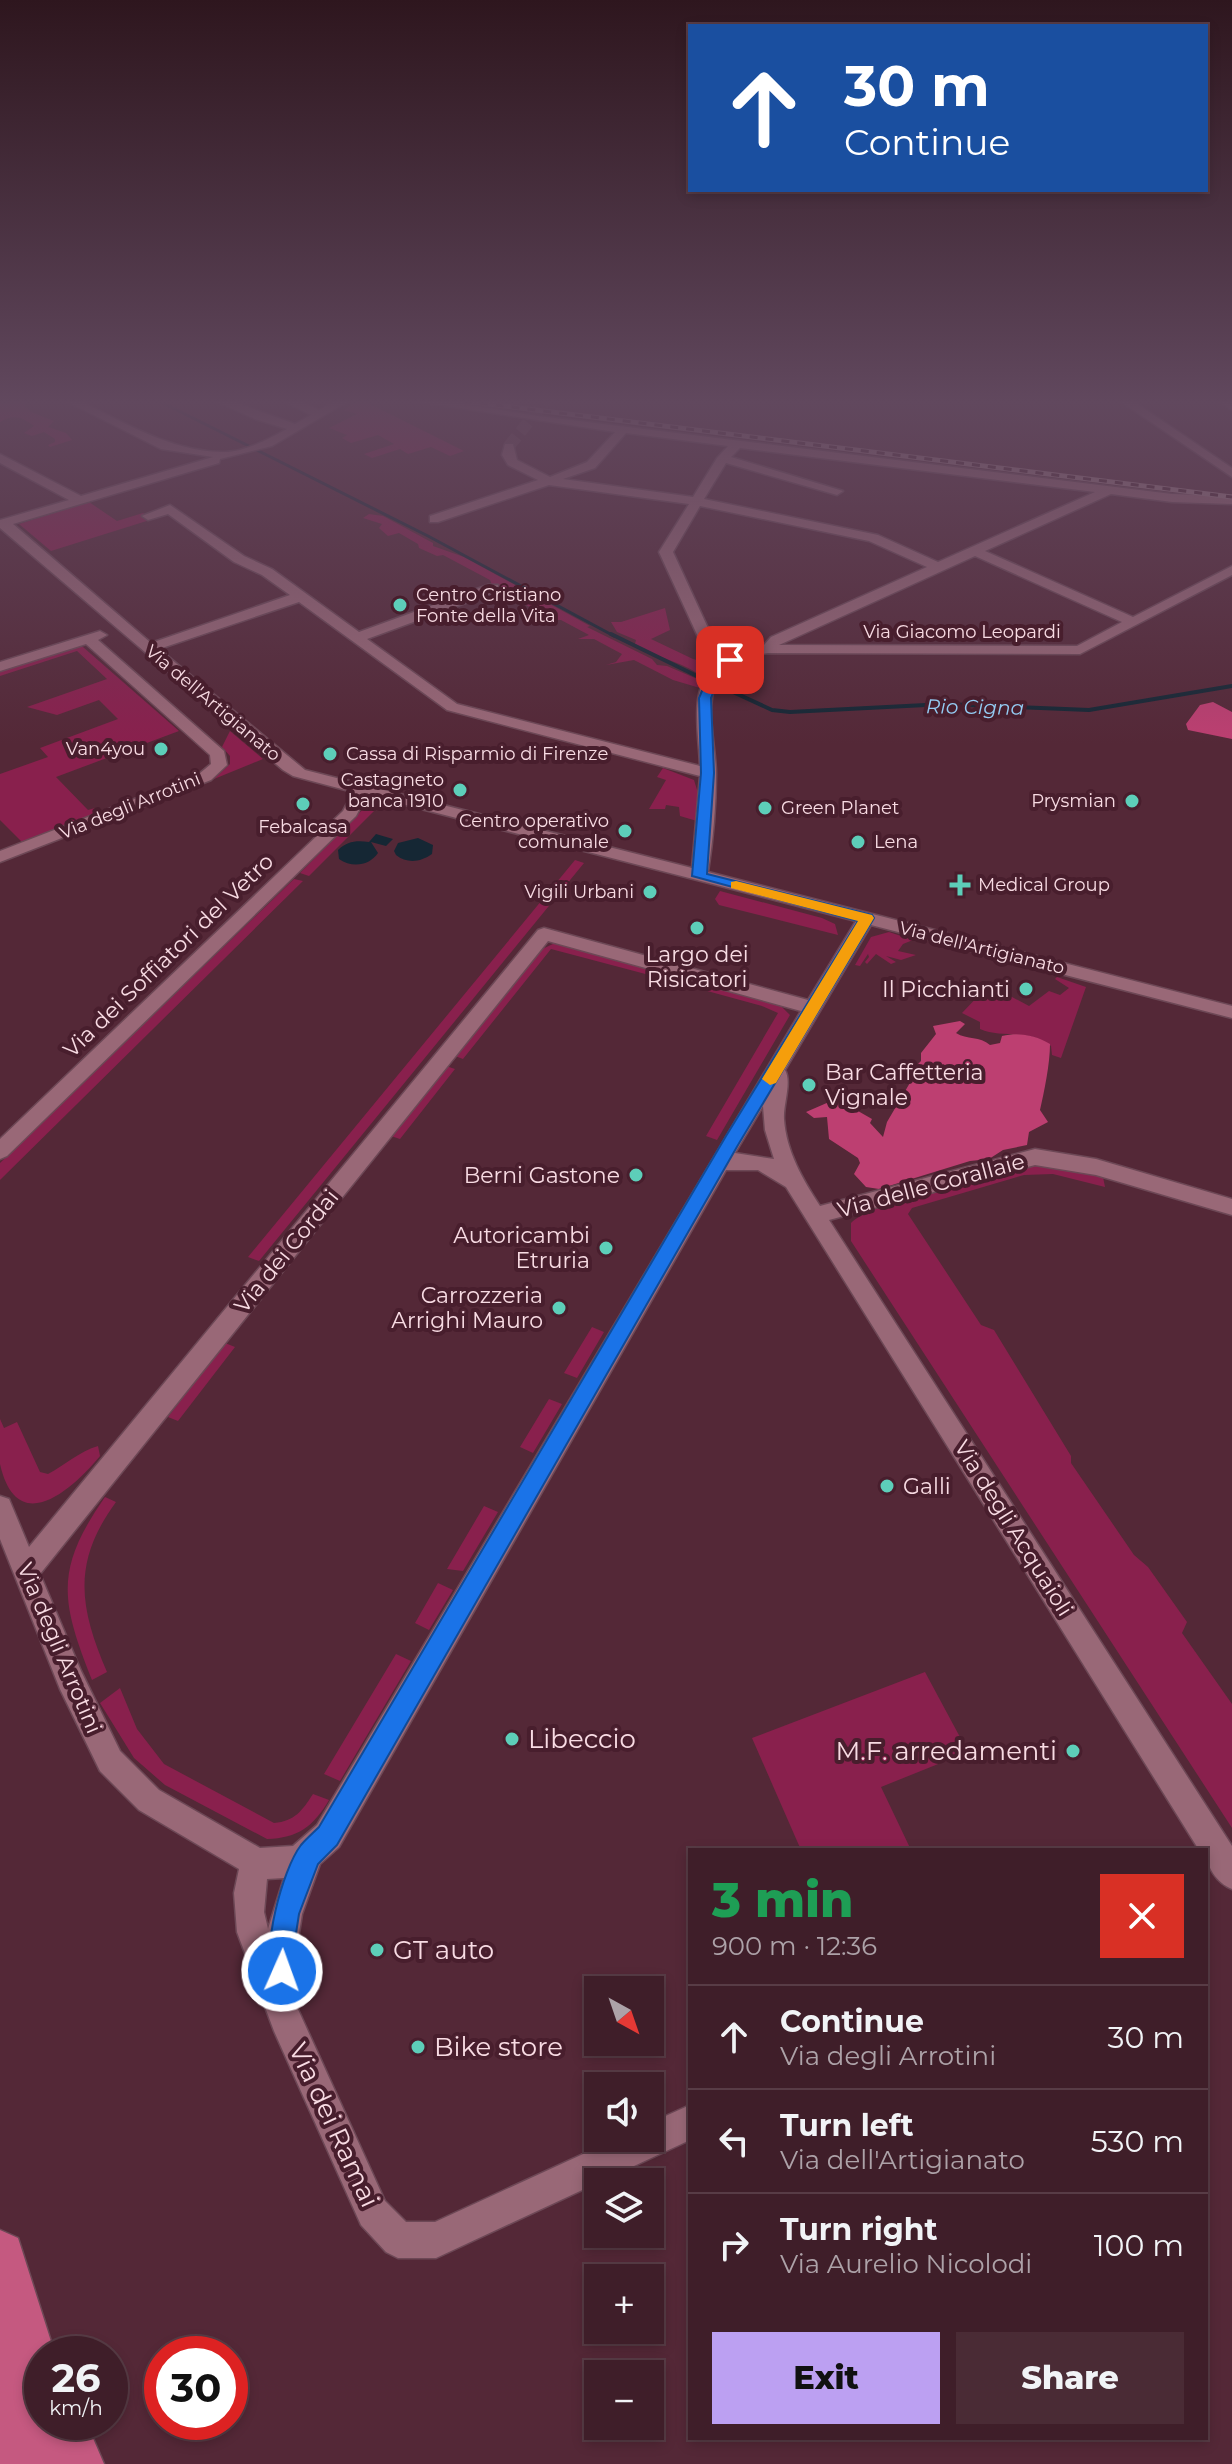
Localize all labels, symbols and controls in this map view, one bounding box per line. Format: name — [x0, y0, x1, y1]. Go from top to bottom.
text: 30 m — [844, 52, 990, 120]
icon: ahead — [712, 56, 816, 160]
text: Continue — [844, 120, 1010, 164]
place label: Centro Cristiano Fonte della Vita — [416, 584, 561, 627]
marker: Centro Cristiano Fonte della Vita — [391, 596, 409, 614]
street label: Via Giacomo Leopardi — [863, 621, 1061, 643]
pin — [696, 626, 764, 694]
icon: arrive — [708, 638, 752, 682]
street label: Via dell'Artigianato — [141, 640, 285, 766]
water label: Rio Cigna — [926, 694, 1024, 720]
place label: Van4you — [66, 738, 145, 760]
marker: Van4you — [152, 740, 170, 758]
place label: Cassa di Risparmio di Firenze — [346, 743, 608, 765]
marker: Cassa di Risparmio di Firenze — [321, 745, 339, 763]
street label: Via degli Arrotini — [56, 768, 204, 844]
place label: Castagneto banca 1910 — [341, 769, 444, 812]
marker: Castagneto banca 1910 — [451, 781, 469, 799]
place label: Prysmian — [1031, 790, 1116, 812]
marker: Prysmian — [1123, 792, 1141, 810]
marker: Febalcasa — [294, 795, 312, 813]
place label: Green Planet — [781, 797, 899, 819]
marker: Green Planet — [756, 799, 774, 817]
place label: Centro operativo comunale — [459, 810, 609, 853]
place label: Febalcasa — [258, 816, 348, 838]
marker: Centro operativo comunale — [616, 822, 634, 840]
place label: Lena — [874, 831, 918, 853]
marker: Lena — [849, 833, 867, 851]
street label: Via dei Soffiatori del Vetro — [58, 848, 279, 1063]
marker: Medical Group — [949, 874, 971, 896]
place label: Medical Group — [978, 874, 1110, 896]
place label: Vigili Urbani — [524, 881, 634, 903]
marker: Vigili Urbani — [641, 883, 659, 901]
street label: Via dell'Artigianato — [897, 917, 1067, 979]
marker: Largo dei Risicatori — [688, 919, 706, 937]
place label: Largo dei Risicatori — [645, 941, 749, 993]
place label: Il Picchianti — [882, 976, 1010, 1003]
marker: Il Picchianti — [1017, 980, 1035, 998]
place label: Bar Caffetteria Vignale — [825, 1059, 984, 1111]
marker: Bar Caffetteria Vignale — [800, 1076, 818, 1094]
street label: Via delle Corallaie — [835, 1148, 1028, 1223]
place label: Berni Gastone — [464, 1162, 620, 1189]
marker: Berni Gastone — [627, 1166, 645, 1184]
street label: Via dei Cordai — [228, 1184, 344, 1318]
place label: Autoricambi Etruria — [453, 1222, 590, 1274]
marker: Autoricambi Etruria — [597, 1239, 615, 1257]
place label: Carrozzeria Arrighi Mauro — [391, 1282, 543, 1334]
marker: Carrozzeria Arrighi Mauro — [550, 1299, 568, 1317]
street label: Via degli Acquaioli — [948, 1435, 1079, 1621]
place label: Galli — [903, 1473, 951, 1500]
marker: Galli — [878, 1477, 896, 1495]
street label: Via degli Arrotini — [11, 1559, 108, 1738]
place label: Libeccio — [528, 1723, 636, 1755]
marker: Libeccio — [503, 1730, 521, 1748]
place label: M.F. arredamenti — [835, 1735, 1057, 1767]
marker: M.F. arredamenti — [1064, 1742, 1082, 1760]
text: 3 min — [712, 1871, 854, 1929]
button: close — [1100, 1874, 1184, 1958]
position arrow — [240, 1929, 324, 2013]
text: 900 m · 12:36 — [712, 1930, 877, 1962]
place label: GT auto — [393, 1934, 494, 1966]
marker: GT auto — [368, 1941, 386, 1959]
north arrow — [584, 1976, 664, 2056]
map controls — [584, 1976, 664, 2440]
text: Continue — [780, 2003, 924, 2040]
icon: ahead — [712, 2015, 756, 2059]
text: 30 m — [1108, 2019, 1184, 2056]
place label: Bike store — [434, 2031, 563, 2063]
street label: Via dei Ramai — [282, 2038, 386, 2212]
marker: Bike store — [409, 2038, 427, 2056]
text: Via degli Arrotini — [780, 2040, 996, 2072]
button: sound — [584, 2072, 664, 2152]
text: Turn left — [780, 2107, 913, 2144]
icon: left — [712, 2119, 756, 2163]
text: 530 m — [1091, 2123, 1184, 2160]
text: Via dell'Artigianato — [780, 2144, 1025, 2176]
button: layers — [584, 2168, 664, 2248]
text: Turn right — [780, 2211, 937, 2248]
icon: right — [712, 2223, 756, 2267]
text: 100 m — [1094, 2227, 1184, 2264]
text: Via Aurelio Nicolodi — [780, 2248, 1032, 2280]
button: + — [584, 2264, 664, 2344]
button: Exit — [712, 2332, 940, 2424]
button: Share — [956, 2332, 1184, 2424]
speed limit sign: 30 — [144, 2336, 248, 2440]
text: 26 — [51, 2353, 101, 2402]
button: − — [584, 2360, 664, 2440]
text: km/h — [49, 2396, 103, 2420]

